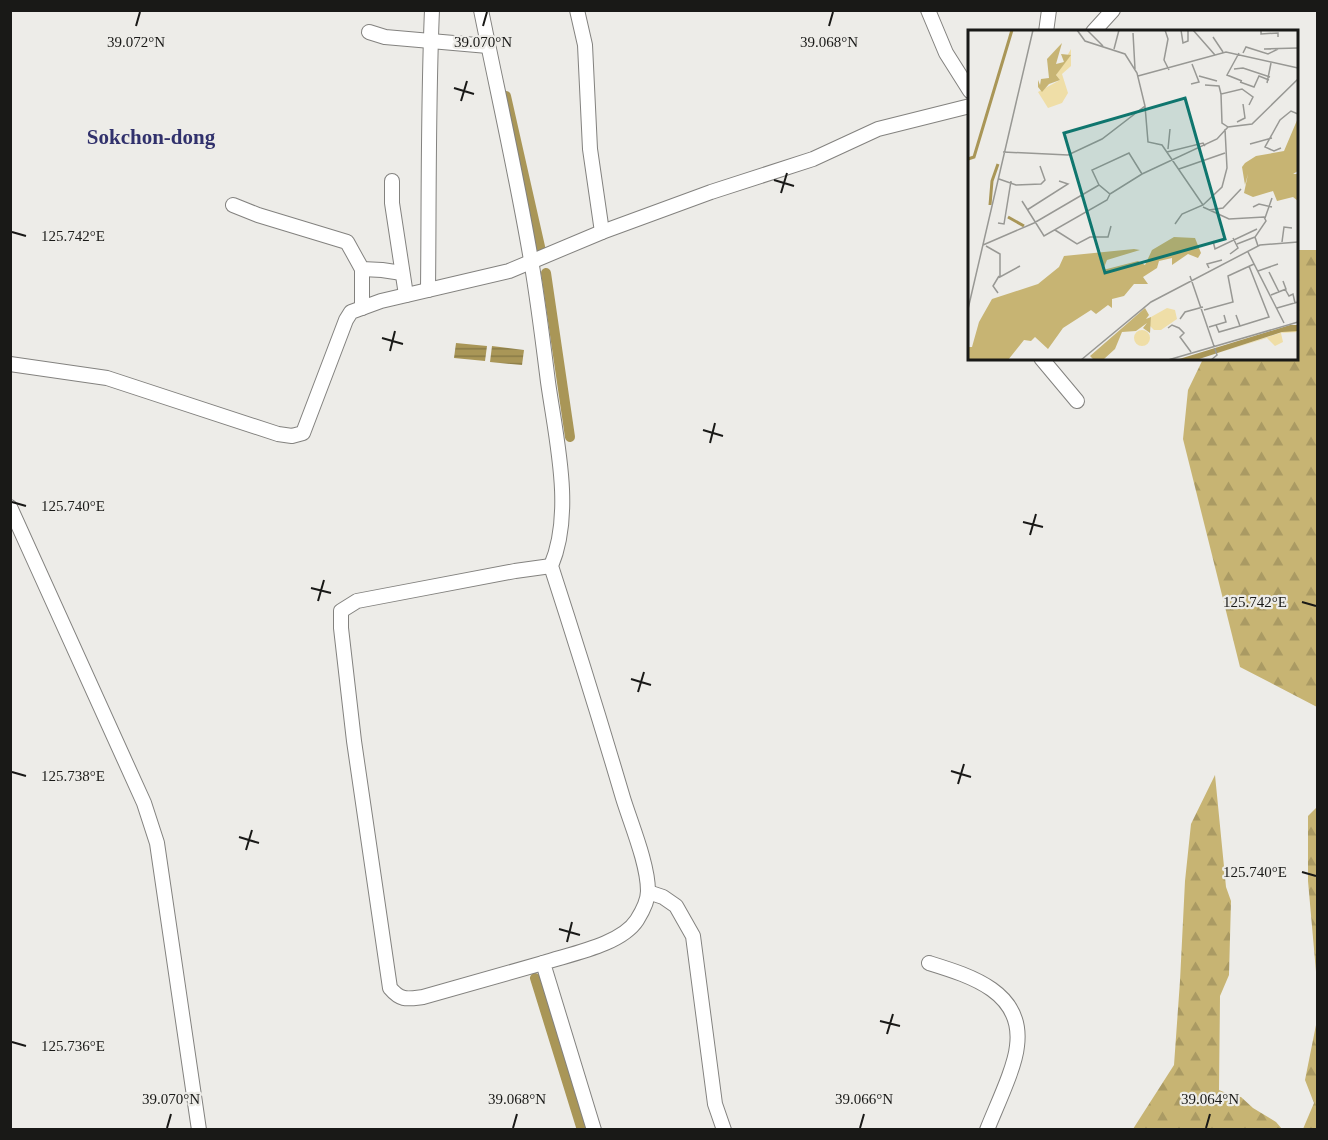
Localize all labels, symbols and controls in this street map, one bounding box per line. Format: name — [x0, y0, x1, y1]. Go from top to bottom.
inset map — [968, 30, 1298, 360]
text: 39.072°N — [107, 34, 165, 50]
text: 39.070°N — [454, 34, 512, 50]
text: 39.068°N — [800, 34, 858, 50]
district label: Sokchon-dong — [87, 125, 216, 149]
text: 125.742°E — [41, 228, 105, 244]
text: 125.740°E — [41, 498, 105, 514]
text: 125.742°E — [1223, 594, 1287, 610]
text: 125.738°E — [41, 768, 105, 784]
text: 125.740°E — [1223, 864, 1287, 880]
text: 125.736°E — [41, 1038, 105, 1054]
text: 39.070°N — [142, 1091, 200, 1107]
text: 39.068°N — [488, 1091, 546, 1107]
text: 39.066°N — [835, 1091, 893, 1107]
text: 39.064°N — [1181, 1091, 1239, 1107]

